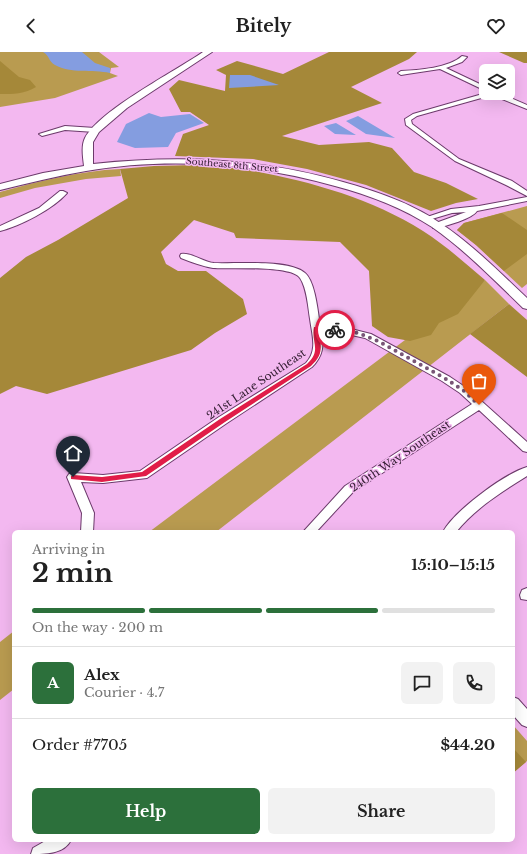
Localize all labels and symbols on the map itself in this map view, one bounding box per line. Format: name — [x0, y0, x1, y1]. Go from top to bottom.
street label: Southeast 8th Street — [186, 155, 279, 174]
courier — [315, 310, 355, 350]
street label: 241st Lane Southeast — [204, 345, 309, 422]
pin — [462, 364, 496, 405]
street label: 240th Way Southeast — [347, 417, 454, 495]
pin — [56, 436, 90, 477]

